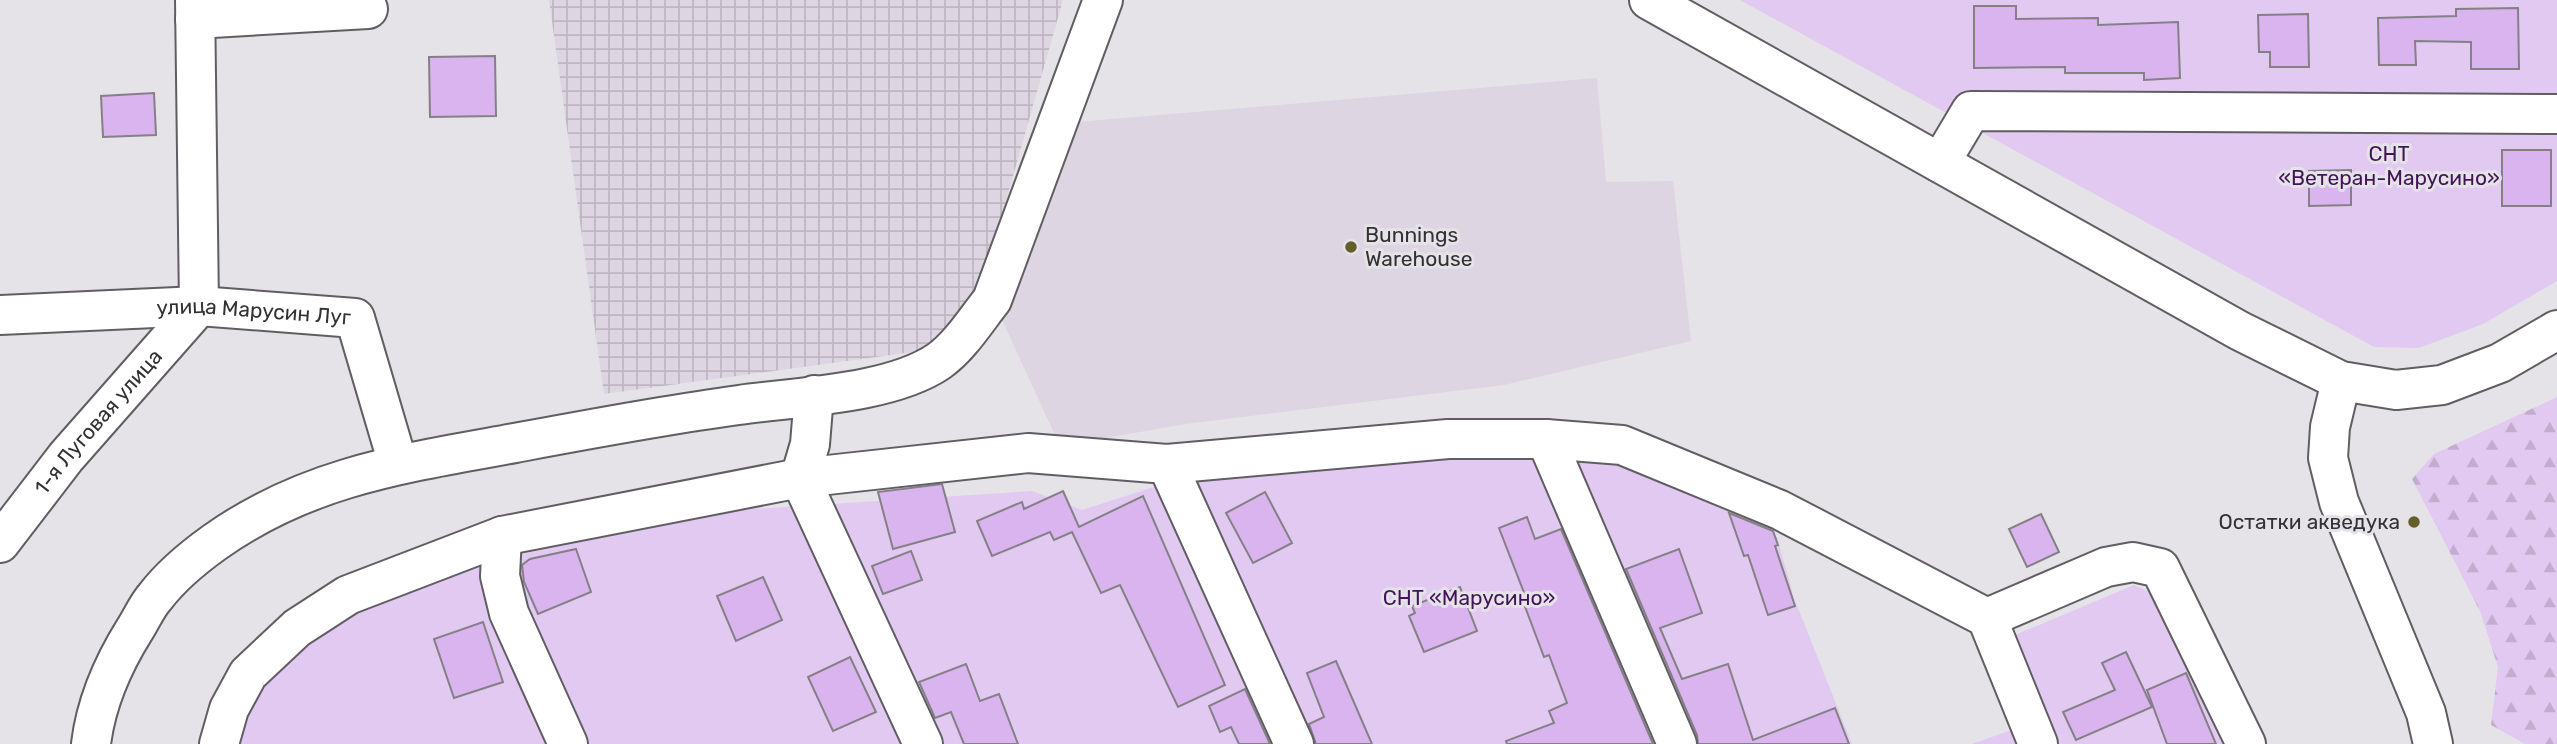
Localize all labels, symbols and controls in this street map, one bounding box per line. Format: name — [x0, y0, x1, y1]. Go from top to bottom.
park label: СНТ «Ветеран-Марусино» — [2278, 141, 2500, 190]
place label: Bunnings Warehouse — [1365, 222, 1472, 271]
marker: Bunnings Warehouse — [1343, 239, 1359, 255]
street label: улица Марусин Луг — [156, 293, 352, 330]
street label: 1-я Луговая улица — [29, 344, 167, 499]
place label: Остатки акведука — [2219, 509, 2400, 534]
marker: Остатки акведука — [2406, 514, 2422, 530]
park label: СНТ «Марусино» — [1383, 585, 1555, 610]

